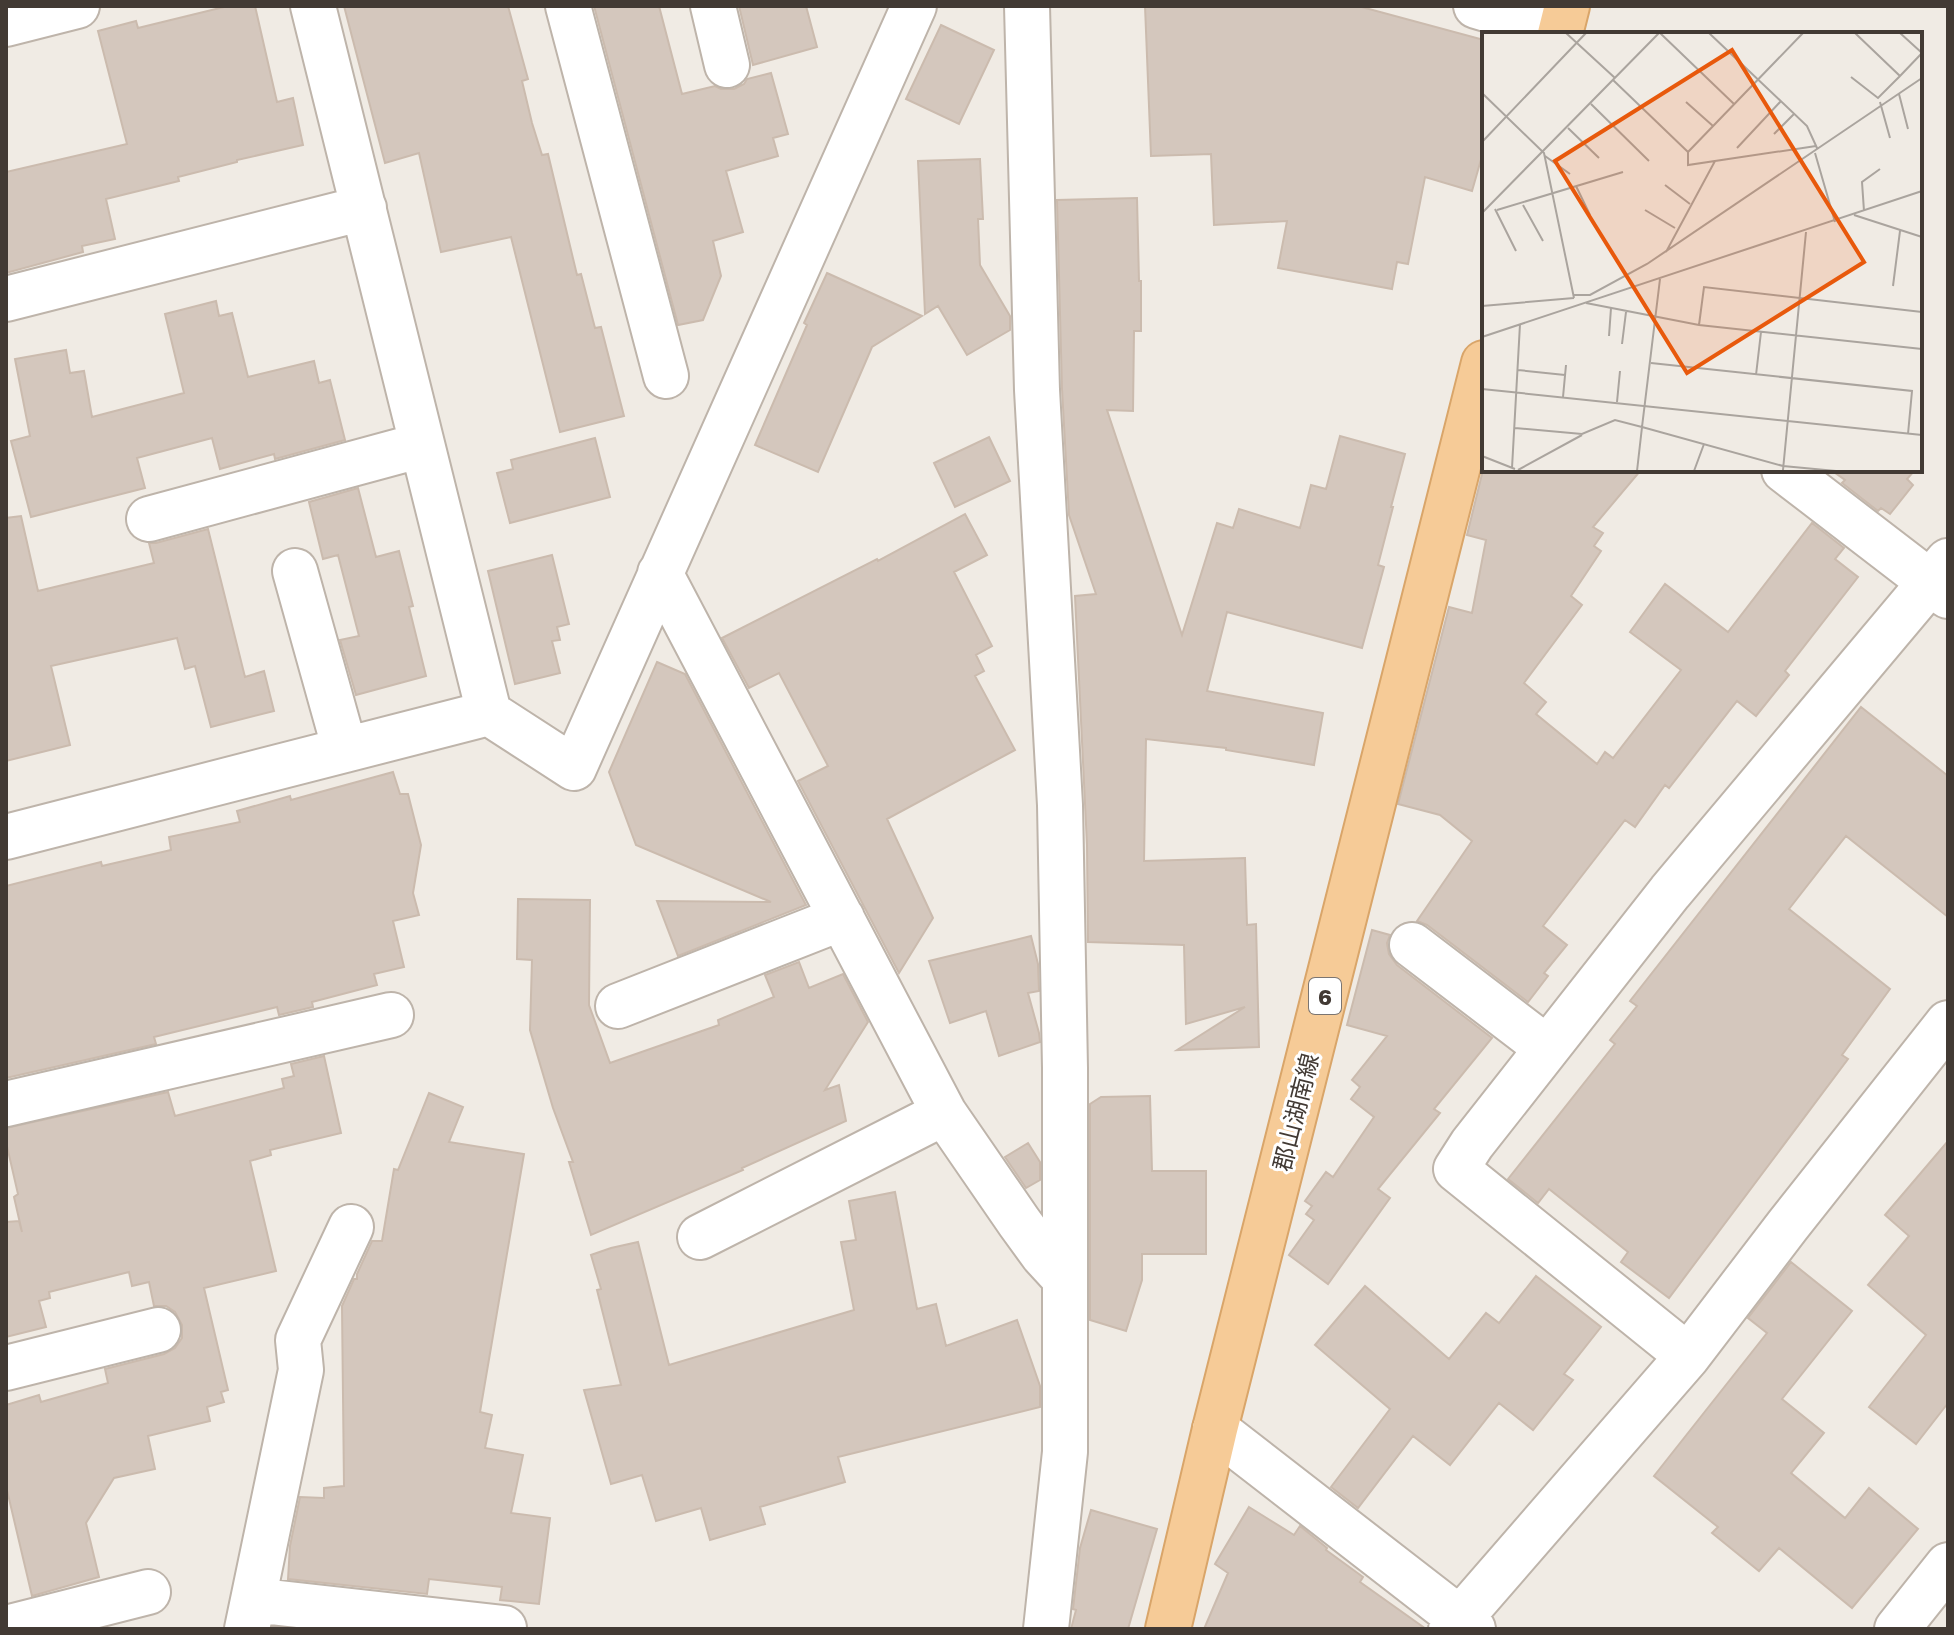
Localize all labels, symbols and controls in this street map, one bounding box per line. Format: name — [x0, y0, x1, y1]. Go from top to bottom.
inset map — [1482, 32, 1922, 472]
road number: 6 — [1309, 978, 1341, 1014]
street label: 郡山湖南線 — [1266, 1050, 1324, 1174]

